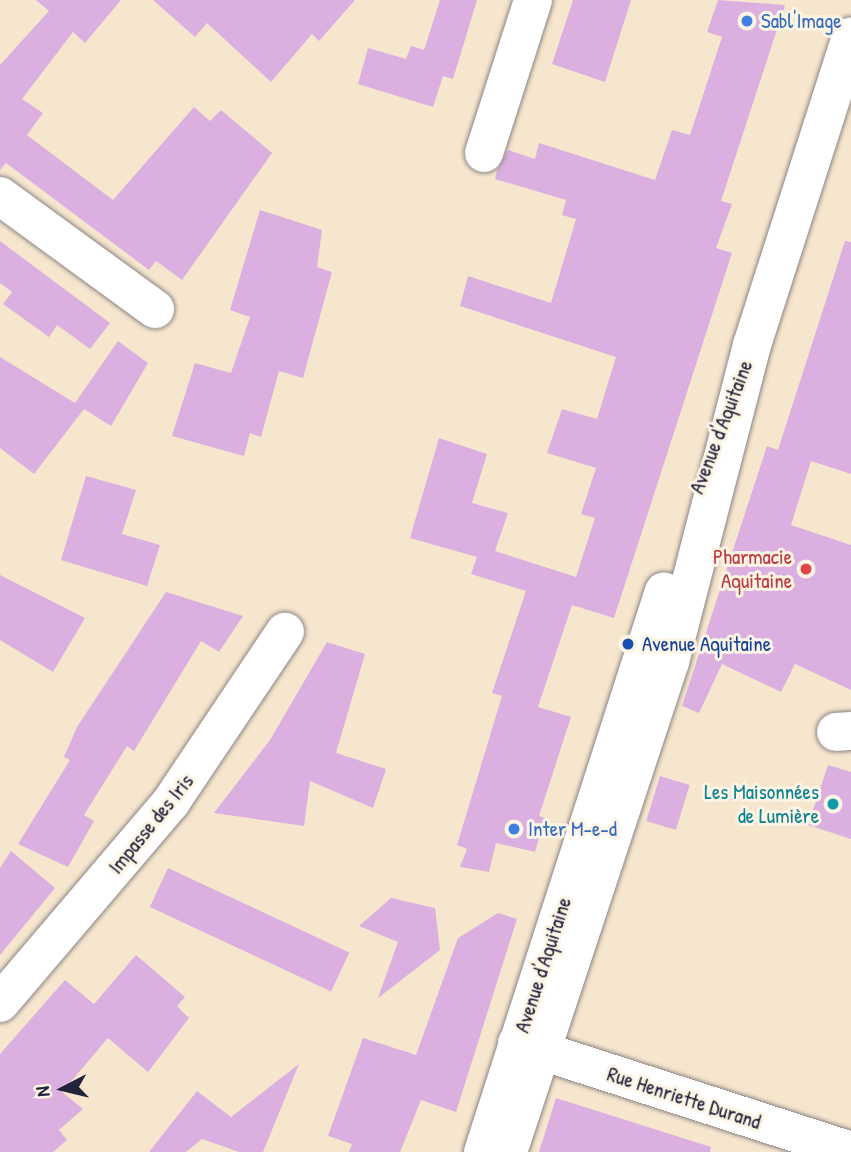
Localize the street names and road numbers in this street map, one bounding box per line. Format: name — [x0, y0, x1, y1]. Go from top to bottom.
street label: Avenue d'Aquitaine — [684, 357, 758, 497]
street label: Impasse des Iris — [103, 769, 199, 879]
street label: Avenue d'Aquitaine — [509, 894, 577, 1036]
street label: Rue Henriette Durand — [604, 1061, 764, 1135]

